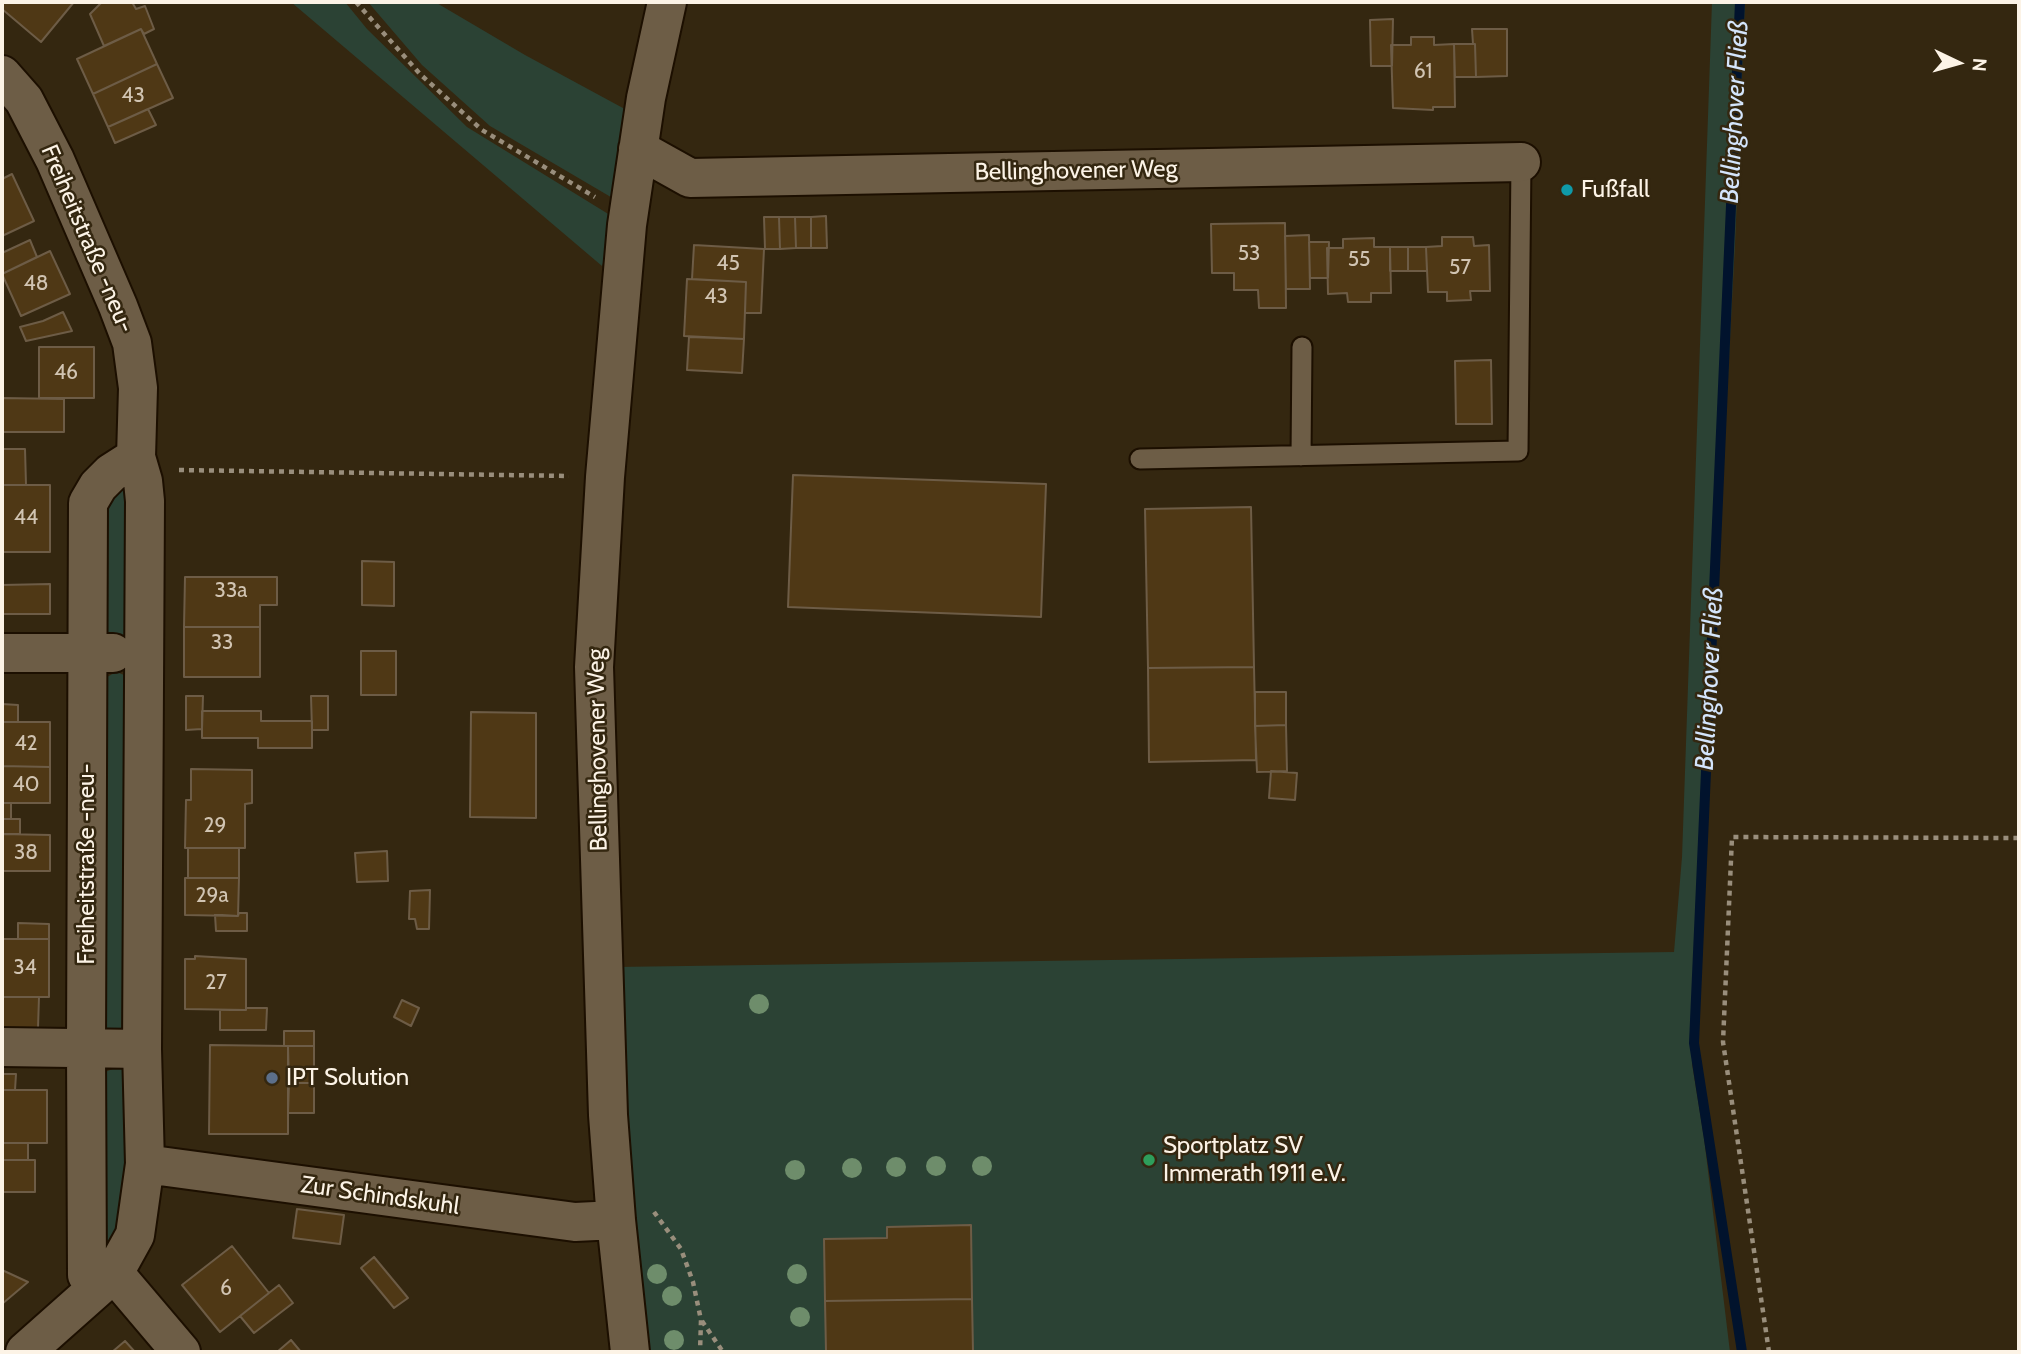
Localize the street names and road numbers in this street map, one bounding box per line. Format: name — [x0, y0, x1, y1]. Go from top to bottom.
street label: Freiheitstraße -neu- — [34, 141, 140, 337]
street label: Bellinghovener Weg — [974, 155, 1178, 187]
street label: Bellinghovener Weg — [582, 648, 614, 852]
street label: Freiheitstraße -neu- — [73, 763, 101, 965]
street label: Zur Schindskuhl — [299, 1171, 461, 1221]

